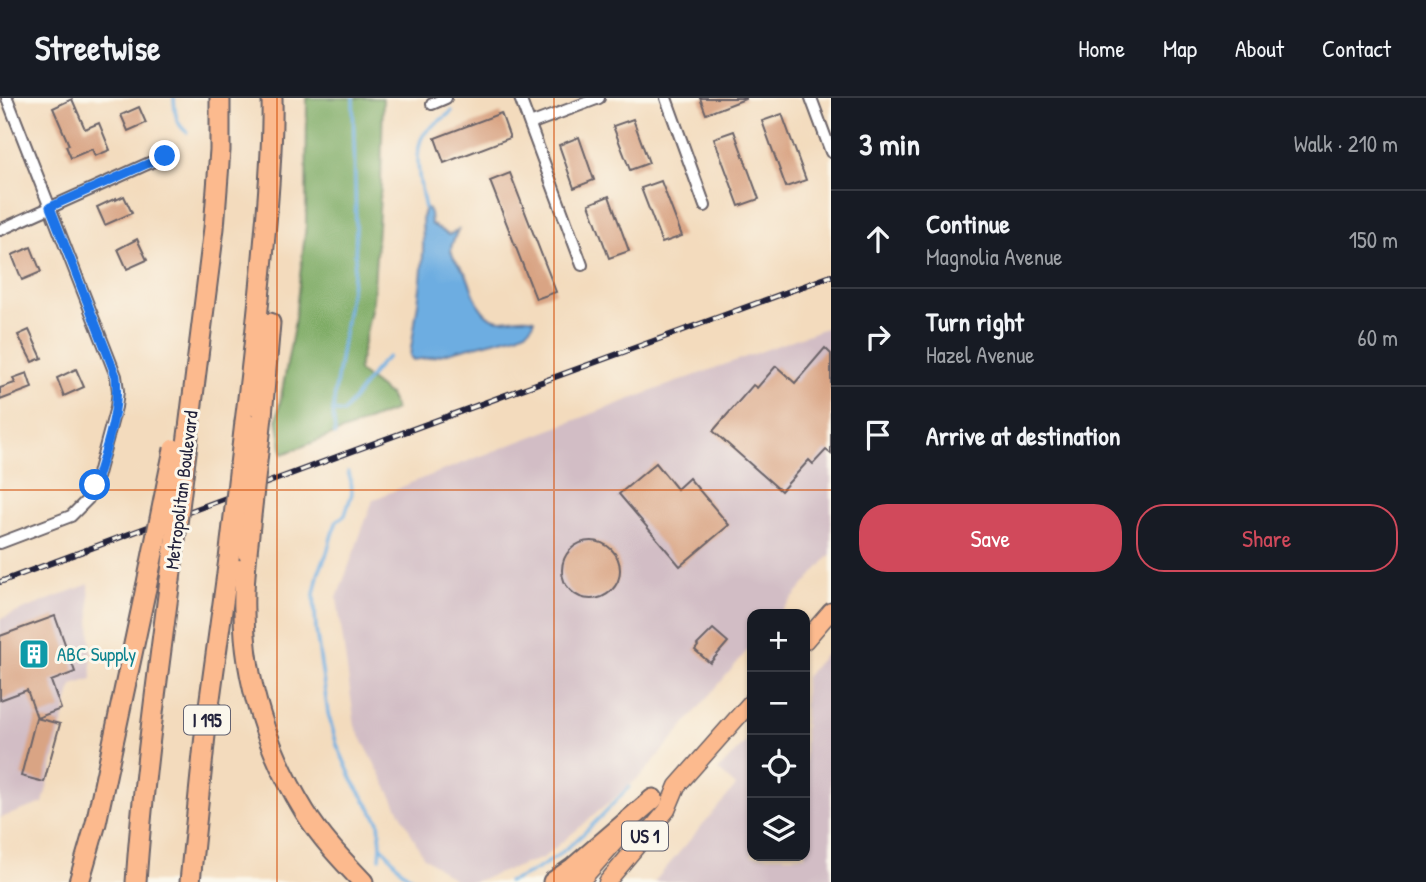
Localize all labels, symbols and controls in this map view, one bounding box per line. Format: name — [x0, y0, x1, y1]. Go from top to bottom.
text: Streetwise — [35, 26, 160, 70]
text: Home — [1078, 32, 1125, 64]
text: Map — [1163, 32, 1197, 64]
text: About — [1235, 32, 1284, 64]
text: Contact — [1322, 32, 1391, 64]
text: 3 min — [859, 124, 920, 164]
text: Walk · 210 m — [1294, 128, 1398, 159]
route end — [149, 140, 180, 171]
text: Continue — [926, 206, 1010, 241]
icon: ahead — [859, 220, 897, 258]
text: 150 m — [1349, 224, 1398, 255]
text: Magnolia Avenue — [926, 241, 1063, 272]
text: Turn right — [926, 304, 1024, 339]
icon: right — [859, 318, 897, 356]
text: 60 m — [1358, 322, 1398, 353]
text: Hazel Avenue — [926, 339, 1035, 370]
street label: Metropolitan Boulevard — [158, 409, 204, 571]
icon: arrive — [859, 416, 897, 454]
text: Arrive at destination — [926, 418, 1121, 453]
route start — [79, 469, 110, 500]
button: Save — [859, 504, 1122, 572]
button: Share — [1136, 504, 1398, 572]
map controls — [747, 609, 810, 861]
button: + — [747, 609, 810, 672]
building icon: ABC Supply — [17, 637, 51, 671]
place label: ABC Supply — [57, 641, 136, 667]
button: − — [747, 672, 810, 735]
road number: I 195 — [184, 706, 230, 734]
button: locate — [747, 735, 810, 798]
button: layers — [747, 798, 810, 861]
road number: US 1 — [622, 822, 668, 850]

